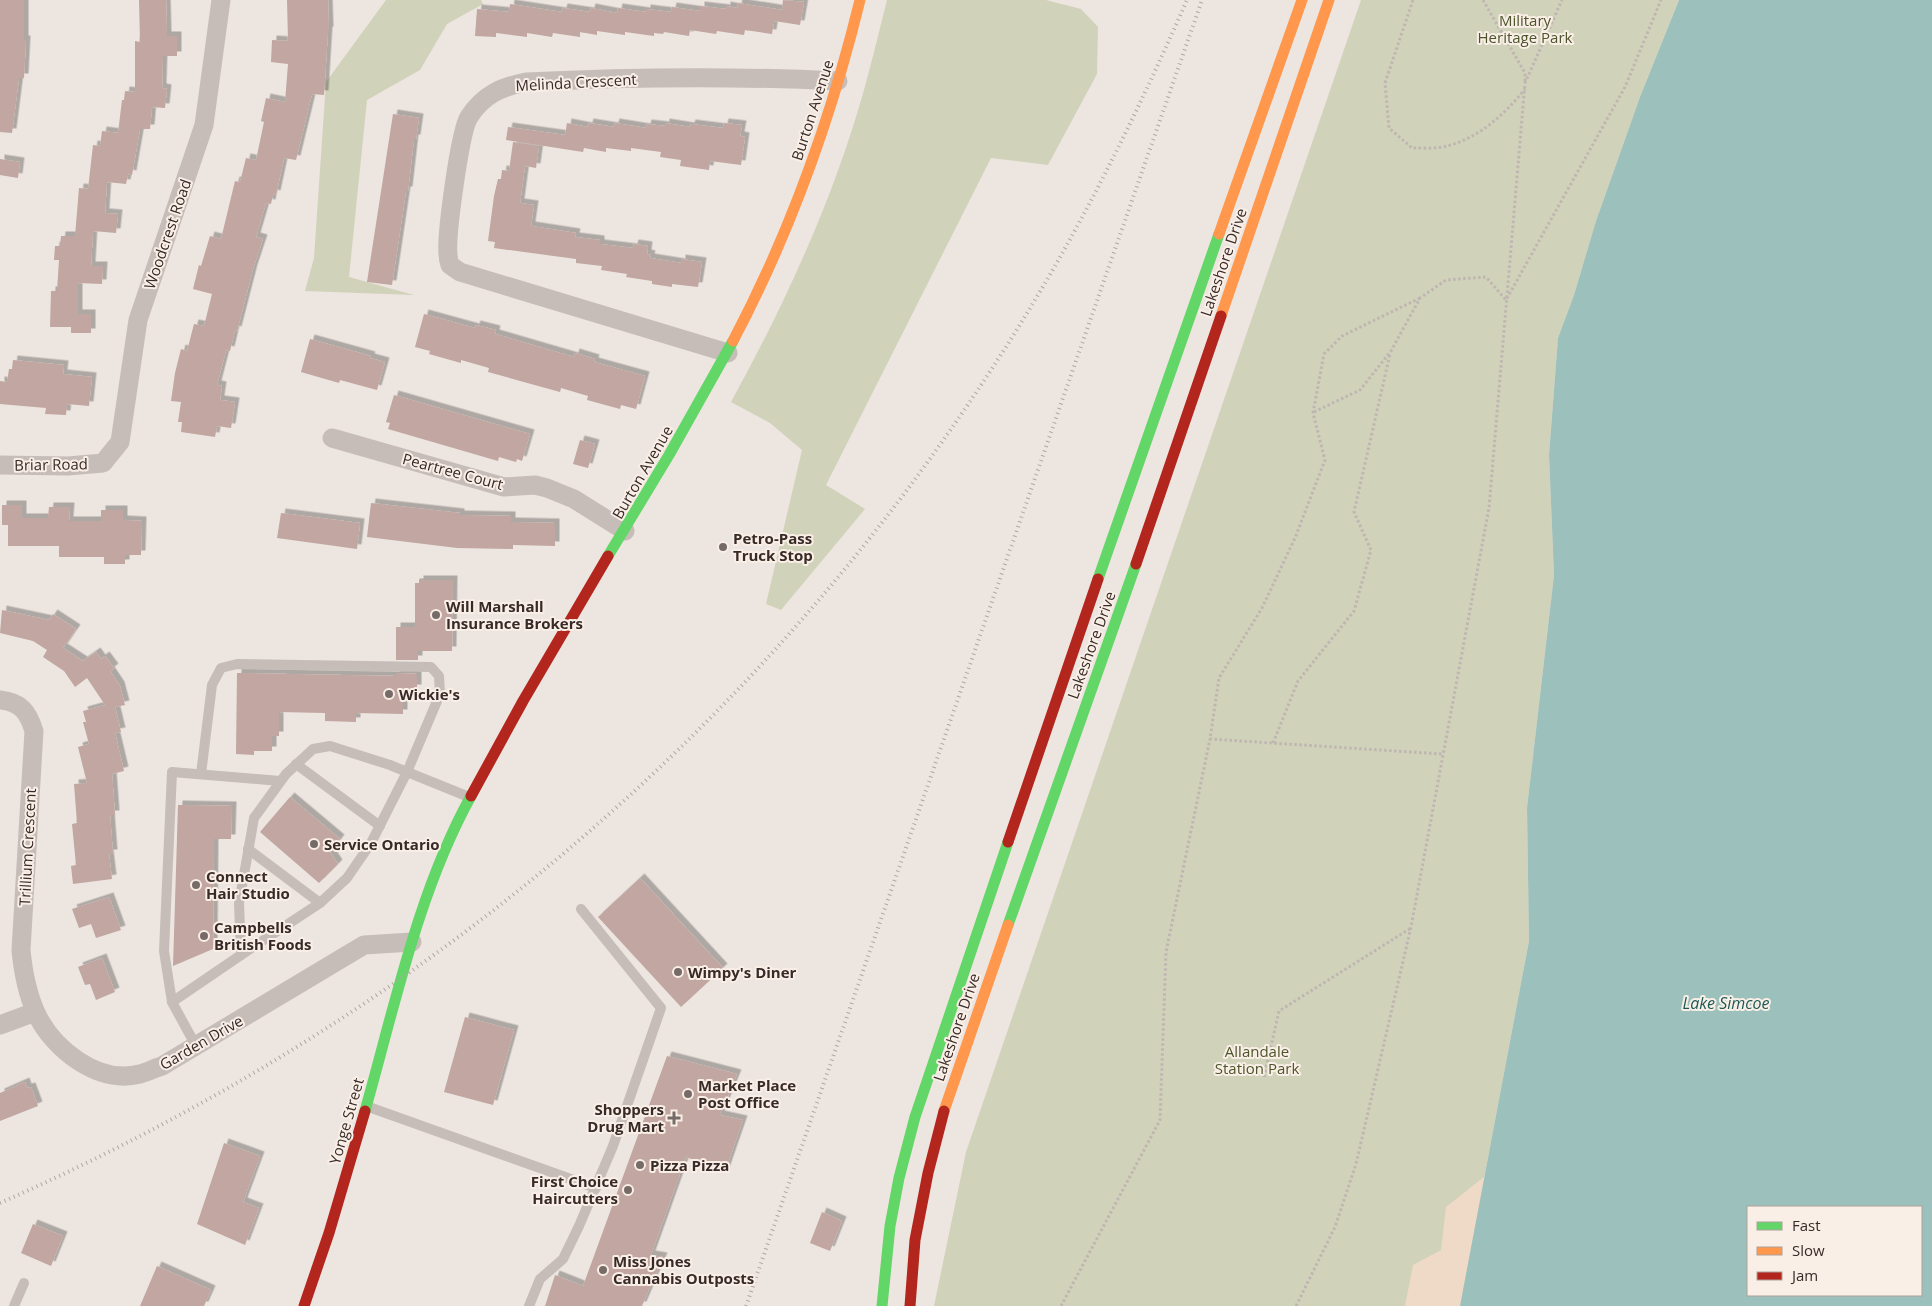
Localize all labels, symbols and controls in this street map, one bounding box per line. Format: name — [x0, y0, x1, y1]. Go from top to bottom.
park label: Military Heritage Park — [1478, 10, 1573, 47]
street label: Burton Avenue — [786, 57, 838, 163]
street label: Melinda Crescent — [515, 69, 637, 95]
street label: Woodcrest Road — [139, 176, 195, 292]
street label: Lakeshore Drive — [1195, 205, 1251, 319]
street label: Burton Avenue — [607, 422, 677, 522]
street label: Peartree Court — [401, 448, 505, 494]
street label: Briar Road — [14, 453, 88, 475]
place label: Petro-Pass Truck Stop — [733, 528, 813, 565]
marker: Petro-Pass Truck Stop — [717, 541, 729, 553]
street label: Lakeshore Drive — [1062, 588, 1120, 702]
place label: Will Marshall Insurance Brokers — [446, 596, 583, 633]
marker: Will Marshall Insurance Brokers — [430, 609, 442, 621]
place label: Wickie's — [399, 684, 460, 704]
marker: Wickie's — [383, 688, 395, 700]
street label: Trillium Crescent — [14, 788, 40, 906]
place label: Service Ontario — [324, 834, 440, 854]
marker: Service Ontario — [308, 838, 320, 850]
place label: Connect Hair Studio — [206, 866, 290, 903]
marker: Connect Hair Studio — [190, 879, 202, 891]
place label: Campbells British Foods — [214, 917, 312, 954]
marker: Campbells British Foods — [198, 930, 210, 942]
place label: Wimpy's Diner — [688, 962, 797, 982]
marker: Wimpy's Diner — [672, 966, 684, 978]
street label: Lakeshore Drive — [928, 970, 984, 1084]
water label: Lake Simcoe — [1683, 992, 1770, 1014]
street label: Garden Drive — [156, 1010, 246, 1074]
park label: Allandale Station Park — [1215, 1041, 1299, 1078]
street label: Yonge Street — [324, 1075, 368, 1167]
place label: Market Place Post Office — [698, 1075, 796, 1112]
marker: Market Place Post Office — [682, 1088, 694, 1100]
place label: Shoppers Drug Mart — [587, 1099, 664, 1136]
marker: Shoppers Drug Mart — [668, 1112, 680, 1124]
place label: Pizza Pizza — [650, 1155, 729, 1175]
marker: Pizza Pizza — [634, 1159, 646, 1171]
place label: First Choice Haircutters — [531, 1171, 618, 1208]
marker: First Choice Haircutters — [622, 1184, 634, 1196]
legend — [1747, 1206, 1922, 1296]
text: Fast — [1792, 1215, 1821, 1235]
text: Slow — [1792, 1240, 1825, 1260]
place label: Miss Jones Cannabis Outposts — [613, 1251, 754, 1288]
marker: Miss Jones Cannabis Outposts — [597, 1264, 609, 1276]
text: Jam — [1790, 1265, 1818, 1285]

